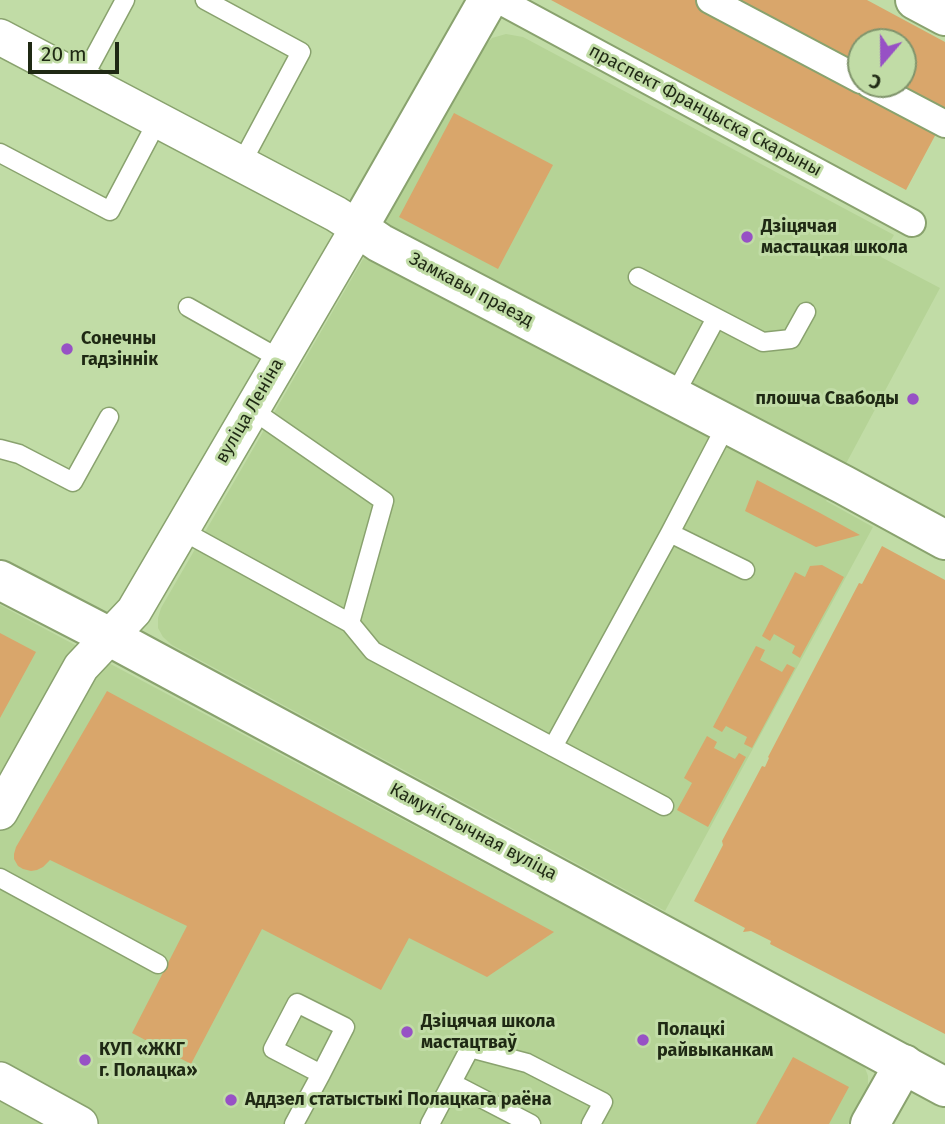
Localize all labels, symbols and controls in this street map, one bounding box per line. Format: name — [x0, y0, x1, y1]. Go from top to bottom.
scale bar — [32, 28, 122, 72]
north arrow — [847, 28, 917, 98]
street label: праспект Францыска Скарыны — [585, 40, 825, 182]
text: 20 m — [41, 41, 87, 67]
text: С — [866, 69, 884, 94]
place label: Дзіцячая мастацкая школа — [761, 216, 908, 258]
marker: Дзіцячая мастацкая школа — [739, 229, 755, 245]
street label: Замкавы праезд — [405, 248, 537, 332]
place label: Сонечны гадзіннік — [81, 328, 158, 370]
marker: Сонечны гадзіннік — [59, 341, 75, 357]
street label: вуліца Леніна — [211, 355, 289, 467]
place label: плошча Свабоды — [755, 388, 899, 410]
marker: плошча Свабоды — [905, 391, 921, 407]
street label: Камуністычная вуліца — [386, 779, 560, 885]
place label: Дзіцячая школа мастацтваў — [421, 1011, 555, 1054]
place label: Полацкі райвыканкам — [657, 1019, 773, 1062]
marker: Дзіцячая школа мастацтваў — [399, 1024, 415, 1040]
marker: Полацкі райвыканкам — [635, 1032, 651, 1048]
place label: КУП «ЖКГ г. Полацка» — [99, 1039, 197, 1082]
marker: КУП «ЖКГ г. Полацка» — [77, 1052, 93, 1068]
place label: Аддзел статыстыкі Полацкага раёна — [245, 1089, 552, 1111]
marker: Аддзел статыстыкі Полацкага раёна — [223, 1092, 239, 1108]

